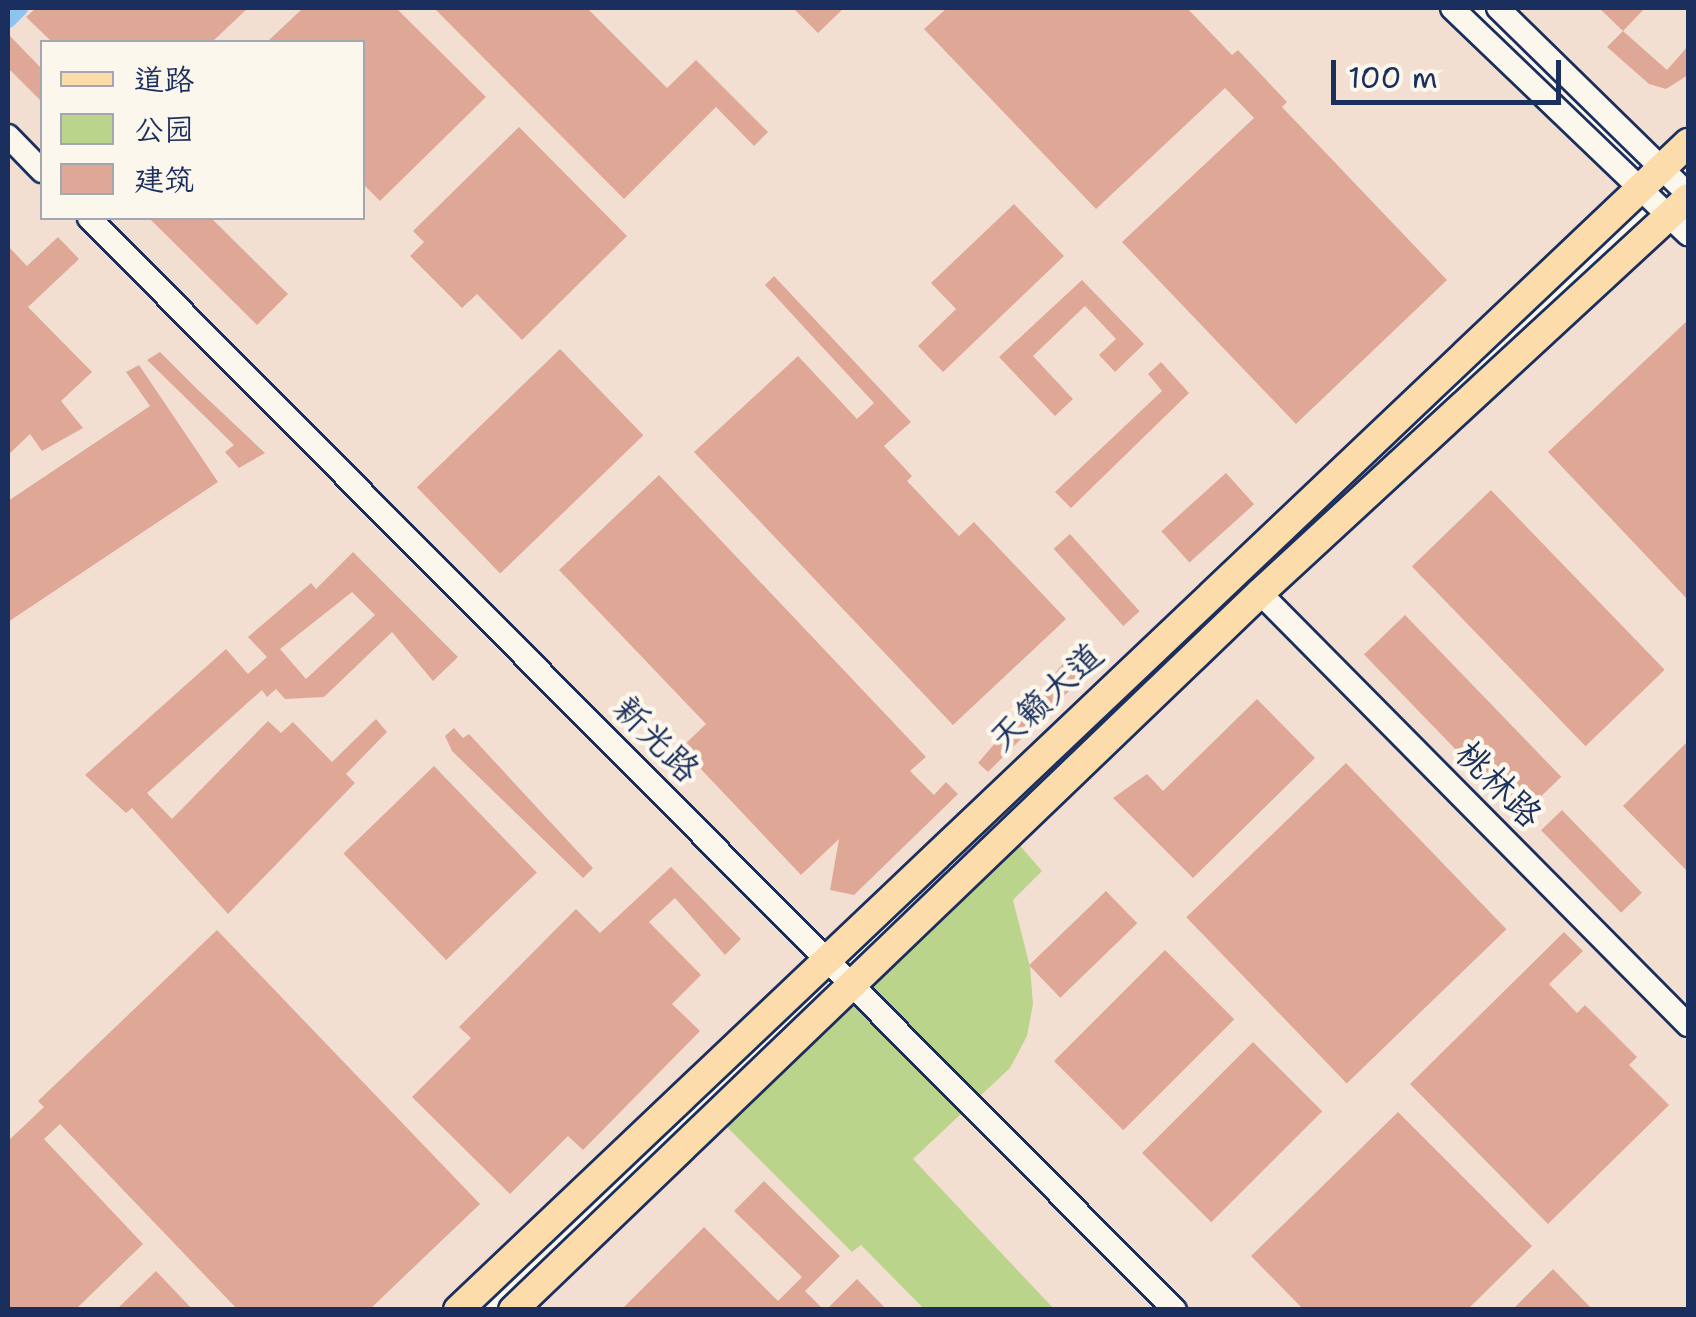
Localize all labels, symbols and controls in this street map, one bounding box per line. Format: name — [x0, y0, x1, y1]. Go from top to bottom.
legend — [40, 40, 365, 220]
scale bar — [1336, 40, 1566, 102]
text: 100 m — [1348, 57, 1438, 98]
text: 道路 — [134, 59, 194, 100]
text: 公园 — [134, 109, 194, 150]
text: 建筑 — [134, 159, 194, 200]
street label: 天籁大道 — [980, 634, 1112, 760]
street label: 新光路 — [605, 687, 709, 791]
street label: 桃林路 — [1447, 732, 1551, 836]

